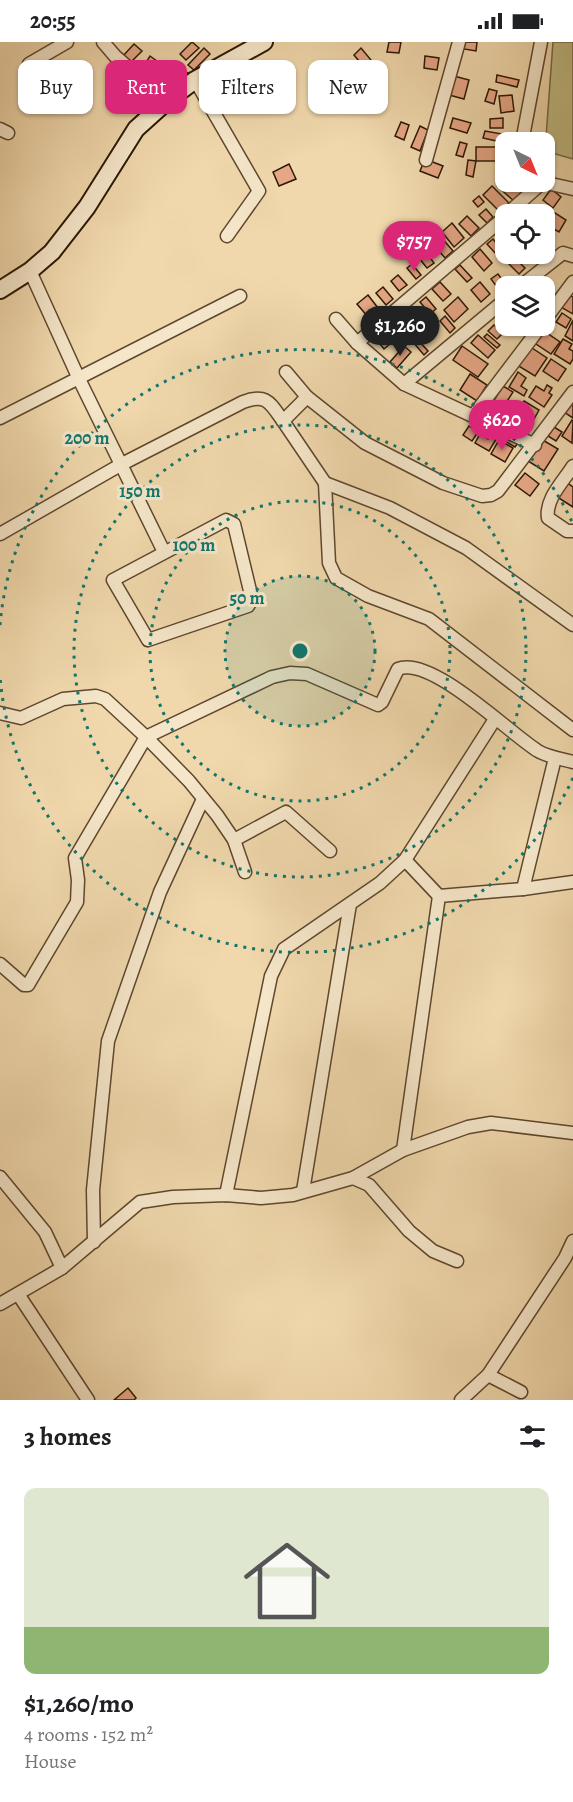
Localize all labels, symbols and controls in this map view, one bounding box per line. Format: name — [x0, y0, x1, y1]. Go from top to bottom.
text: 20:55 — [30, 6, 76, 36]
chip: Buy — [18, 60, 93, 114]
chip: Rent — [105, 60, 187, 114]
chip: Filters — [199, 60, 296, 114]
chip: New — [308, 60, 388, 114]
north arrow — [495, 132, 555, 192]
map controls — [495, 132, 555, 336]
button: locate — [495, 204, 555, 264]
pin: $757 — [378, 221, 450, 272]
text: $757 — [397, 227, 431, 254]
button: layers — [495, 276, 555, 336]
pin: $1,260 — [351, 306, 449, 357]
text: $1,260 — [375, 312, 425, 339]
pin: $620 — [466, 400, 538, 451]
text: $620 — [483, 406, 521, 433]
text: 200 m — [64, 426, 110, 450]
text: 150 m — [119, 479, 161, 503]
text: 100 m — [173, 533, 215, 557]
text: 50 m — [230, 586, 264, 610]
centre of rings — [290, 641, 310, 661]
text: 3 homes — [24, 1419, 112, 1454]
icon: filters — [516, 1420, 549, 1453]
icon: home — [233, 1527, 341, 1635]
text: $1,260/mo — [24, 1686, 134, 1721]
text: 4 rooms · 152 m² — [24, 1721, 153, 1748]
text: House — [24, 1748, 76, 1775]

